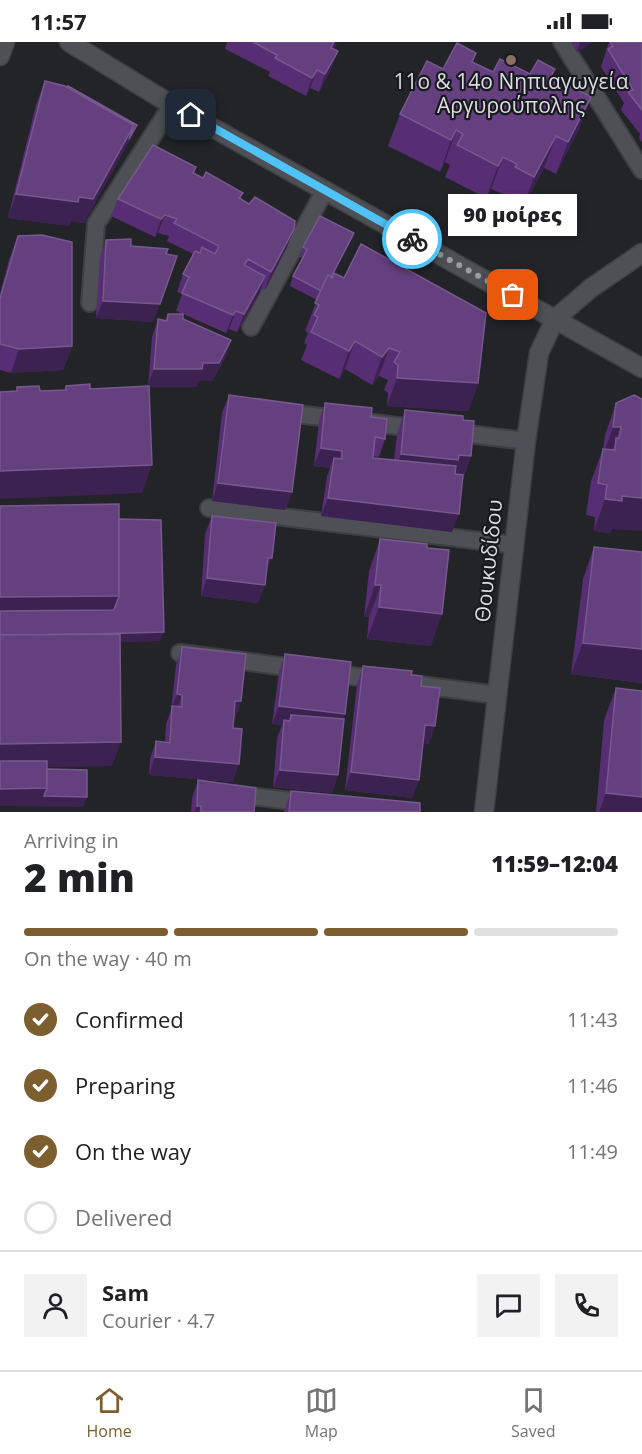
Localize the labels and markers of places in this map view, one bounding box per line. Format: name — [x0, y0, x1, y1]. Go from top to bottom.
marker: 11ο & 14ο Νηπιαγωγεία Αργυρούπολης — [504, 53, 518, 67]
place label: 11ο & 14ο Νηπιαγωγεία Αργυρούπολης — [394, 67, 629, 119]
pin — [165, 89, 216, 140]
callout: 90 μοίρες — [448, 193, 578, 235]
pin — [487, 269, 538, 320]

